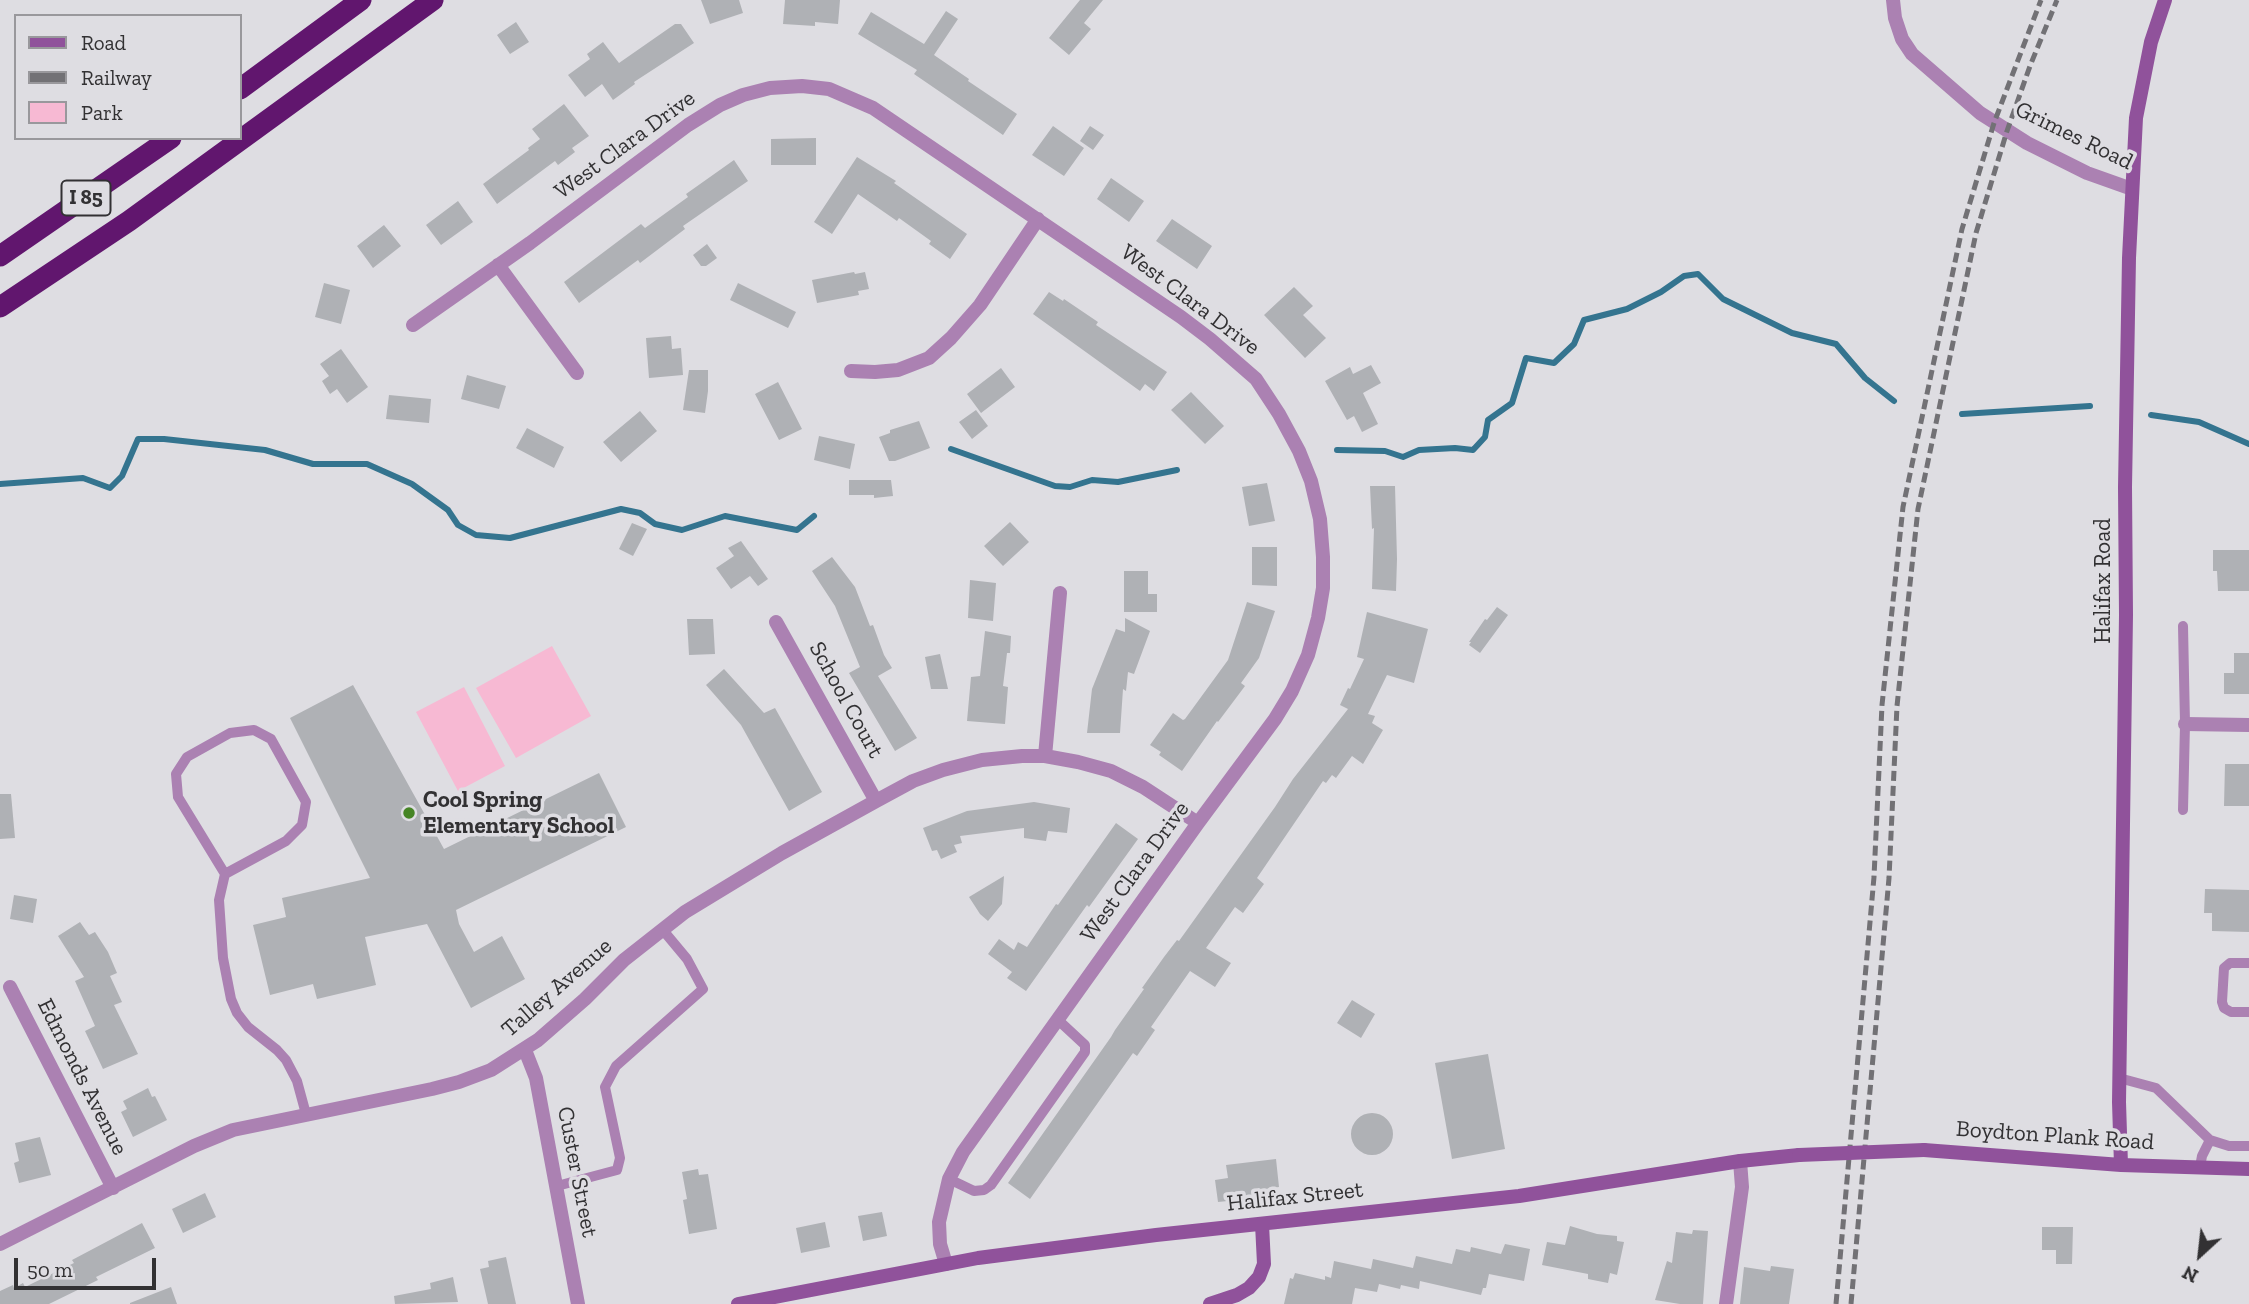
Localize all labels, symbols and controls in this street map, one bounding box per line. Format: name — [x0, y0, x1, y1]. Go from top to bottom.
legend — [14, 14, 242, 140]
text: Road — [81, 30, 126, 55]
text: Railway — [81, 65, 152, 90]
street label: West Clara Drive — [549, 85, 701, 205]
street label: Grimes Road — [2011, 96, 2137, 176]
text: Park — [81, 100, 123, 125]
road number: I 85 — [62, 180, 110, 216]
street label: West Clara Drive — [1115, 239, 1265, 361]
street label: Halifax Road — [2089, 518, 2117, 644]
street label: School Court — [803, 637, 889, 763]
place label: Cool Spring Elementary School — [423, 786, 614, 840]
street label: West Clara Drive — [1075, 796, 1195, 948]
marker: Cool Spring Elementary School — [401, 805, 417, 821]
street label: Talley Avenue — [496, 933, 618, 1043]
street label: Edmonds Avenue — [31, 994, 133, 1160]
street label: Custer Street — [551, 1104, 603, 1240]
street label: Boydton Plank Road — [1955, 1115, 2155, 1157]
street label: Halifax Street — [1225, 1176, 1365, 1218]
north arrow — [2165, 1220, 2235, 1290]
scale bar — [18, 1244, 159, 1288]
text: 50 m — [27, 1257, 73, 1282]
text: N — [2179, 1261, 2202, 1288]

